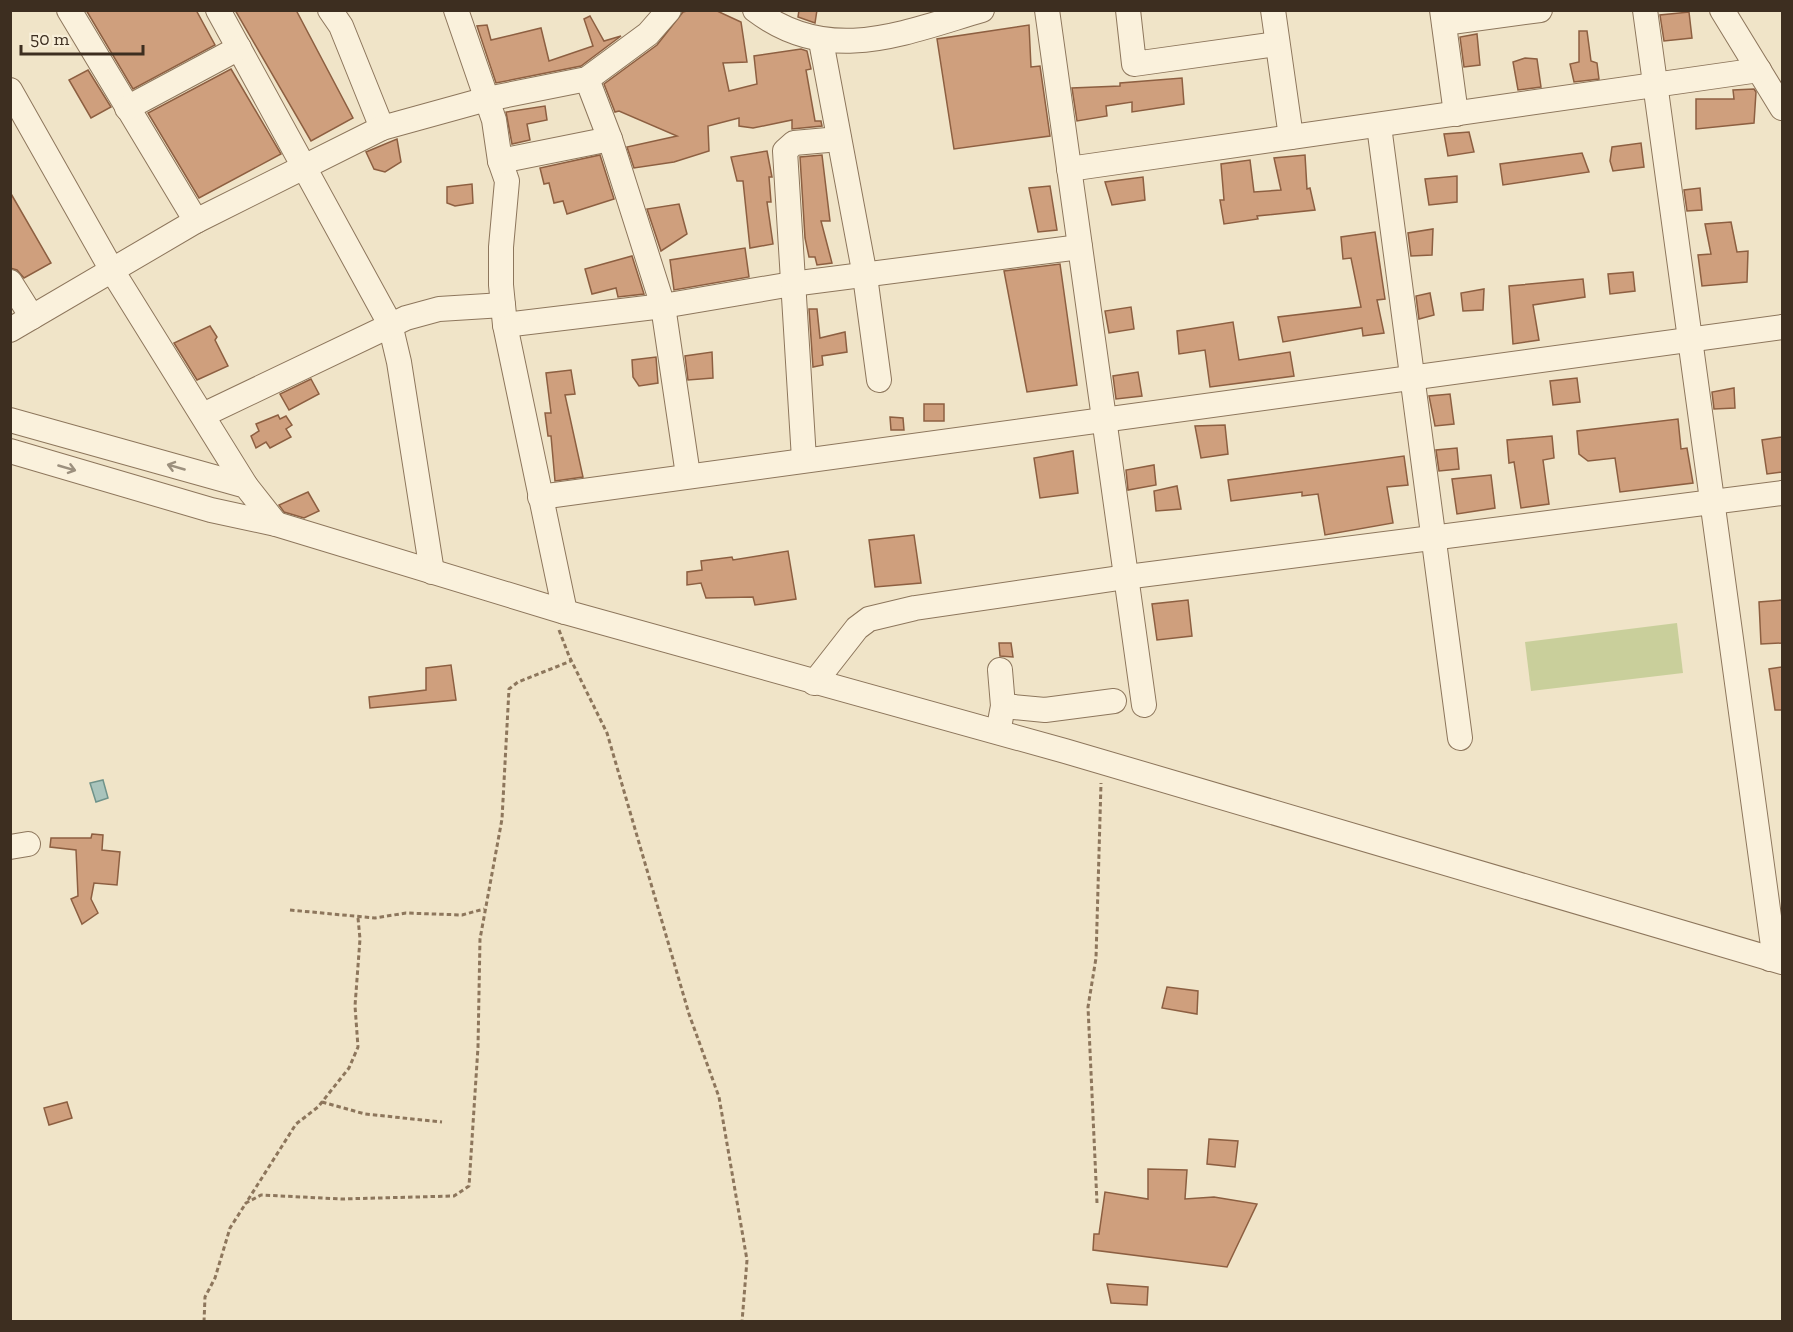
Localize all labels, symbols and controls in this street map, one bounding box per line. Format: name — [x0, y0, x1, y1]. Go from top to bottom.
scale bar — [21, 18, 142, 56]
text: 50 m — [30, 28, 70, 50]
one-way arrow — [167, 461, 186, 472]
one-way arrow — [57, 463, 76, 474]

